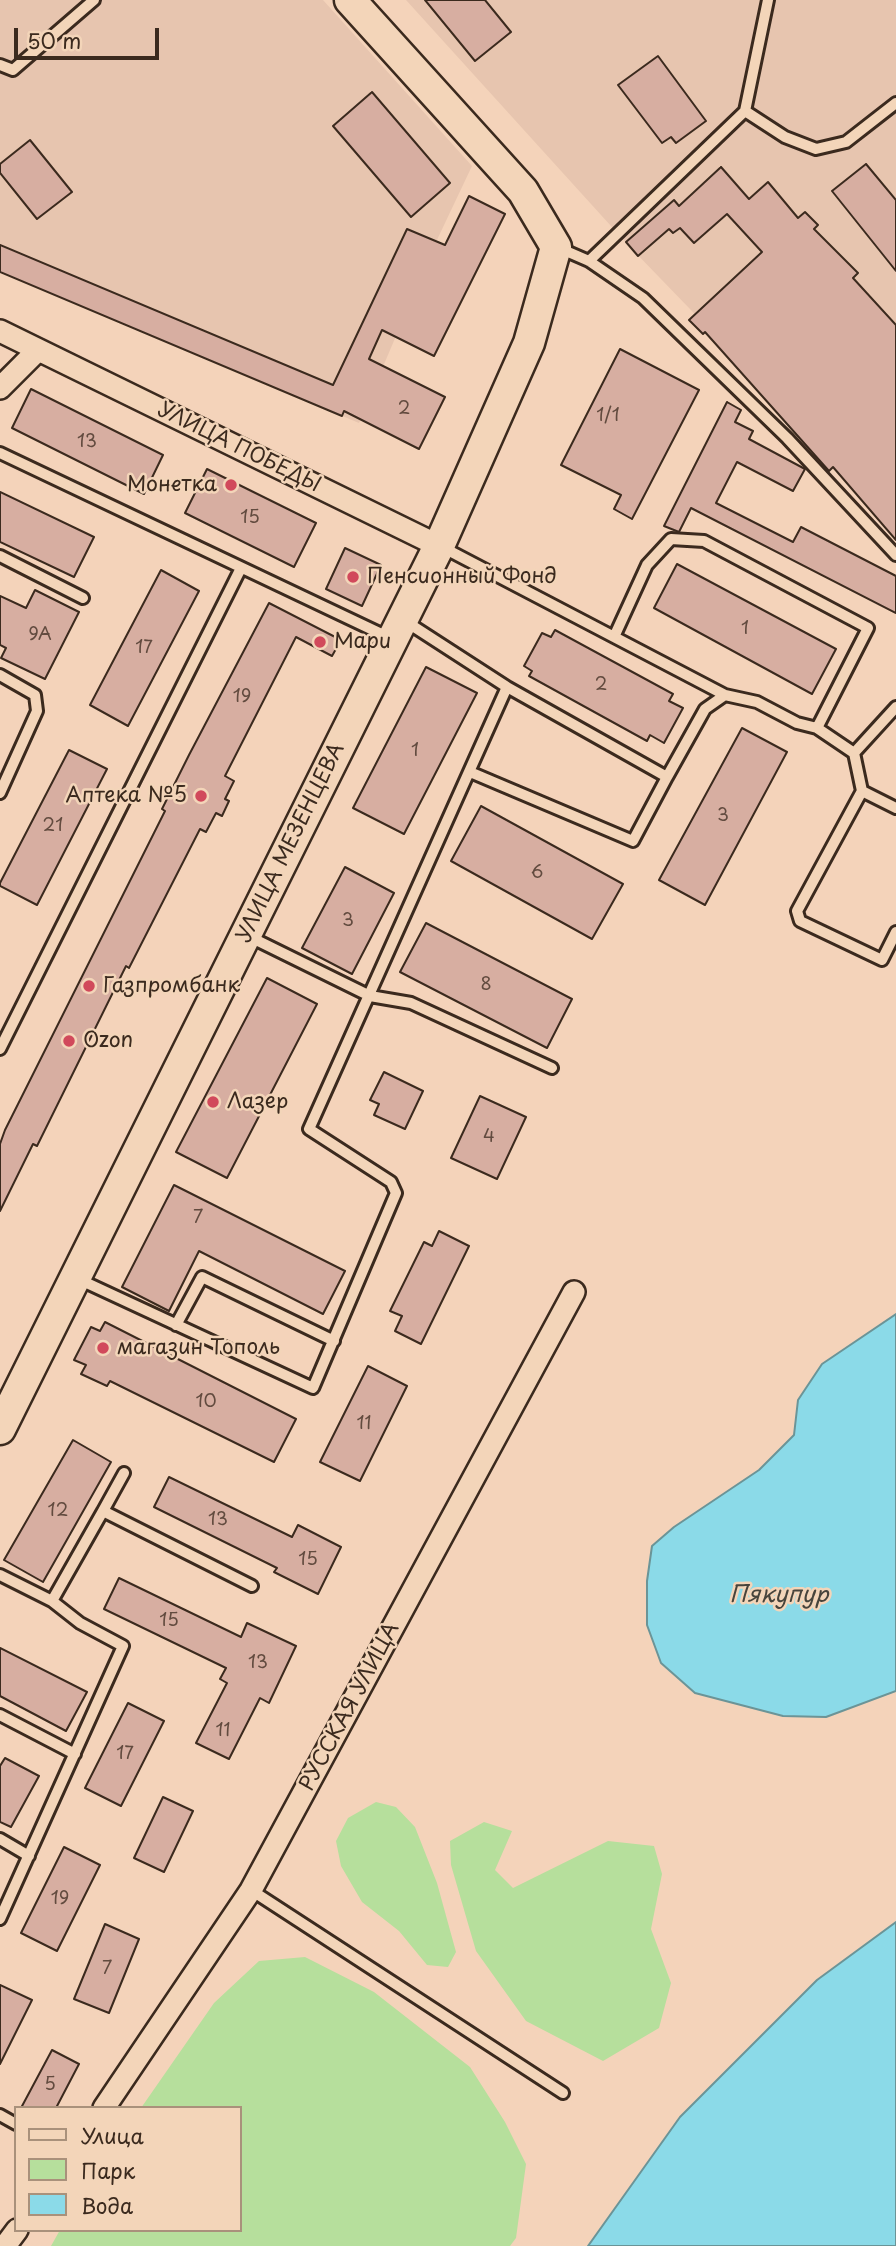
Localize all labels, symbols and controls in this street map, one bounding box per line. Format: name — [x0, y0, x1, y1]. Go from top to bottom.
scale bar — [18, 14, 163, 58]
text: 50 m — [27, 24, 81, 56]
street label: УЛИЦА ПОБЕДЫ — [153, 398, 325, 498]
house number: 2 — [398, 398, 410, 420]
house number: 1/1 — [596, 405, 620, 427]
house number: 13 — [77, 431, 97, 453]
place label: Монетка — [127, 472, 217, 498]
marker: Монетка — [223, 477, 239, 493]
house number: 15 — [240, 507, 260, 529]
place label: Пенсионный Фонд — [367, 564, 557, 590]
marker: Пенсионный Фонд — [345, 569, 361, 585]
house number: 1 — [741, 618, 749, 640]
house number: 9А — [28, 624, 52, 646]
place label: Мари — [334, 629, 391, 655]
marker: Мари — [312, 634, 328, 650]
house number: 17 — [135, 637, 153, 659]
house number: 2 — [595, 674, 607, 696]
house number: 19 — [233, 686, 251, 708]
street label: УЛИЦА МЕЗЕНЦЕВА — [232, 739, 350, 947]
house number: 1 — [411, 740, 419, 762]
place label: Аптека №5 — [65, 783, 187, 809]
marker: Аптека №5 — [193, 788, 209, 804]
house number: 3 — [717, 805, 729, 827]
house number: 21 — [43, 815, 63, 837]
house number: 6 — [531, 862, 543, 884]
house number: 3 — [342, 910, 354, 932]
place label: Газпромбанк — [103, 973, 240, 999]
house number: 8 — [480, 974, 492, 996]
marker: Газпромбанк — [81, 978, 97, 994]
place label: Ozon — [83, 1028, 133, 1054]
marker: Ozon — [61, 1033, 77, 1049]
place label: Лазер — [227, 1089, 288, 1115]
marker: Лазер — [205, 1094, 221, 1110]
house number: 4 — [483, 1126, 495, 1148]
house number: 7 — [193, 1207, 203, 1229]
place label: магазин Тополь — [117, 1335, 280, 1361]
marker: магазин Тополь — [95, 1340, 111, 1356]
house number: 10 — [195, 1391, 217, 1413]
house number: 11 — [356, 1413, 372, 1435]
house number: 12 — [48, 1500, 68, 1522]
house number: 13 — [208, 1509, 228, 1531]
house number: 15 — [298, 1549, 318, 1571]
water label: Пякупур — [730, 1582, 828, 1610]
house number: 15 — [159, 1610, 179, 1632]
street label: РУССКАЯ УЛИЦА — [295, 1618, 405, 1796]
house number: 13 — [248, 1652, 268, 1674]
house number: 11 — [215, 1720, 231, 1742]
house number: 17 — [116, 1743, 134, 1765]
house number: 19 — [51, 1888, 69, 1910]
house number: 7 — [102, 1958, 112, 1980]
house number: 5 — [44, 2074, 56, 2096]
legend — [14, 2106, 242, 2232]
text: Улица — [81, 2119, 144, 2151]
text: Парк — [81, 2154, 135, 2186]
text: Вода — [81, 2189, 133, 2221]

